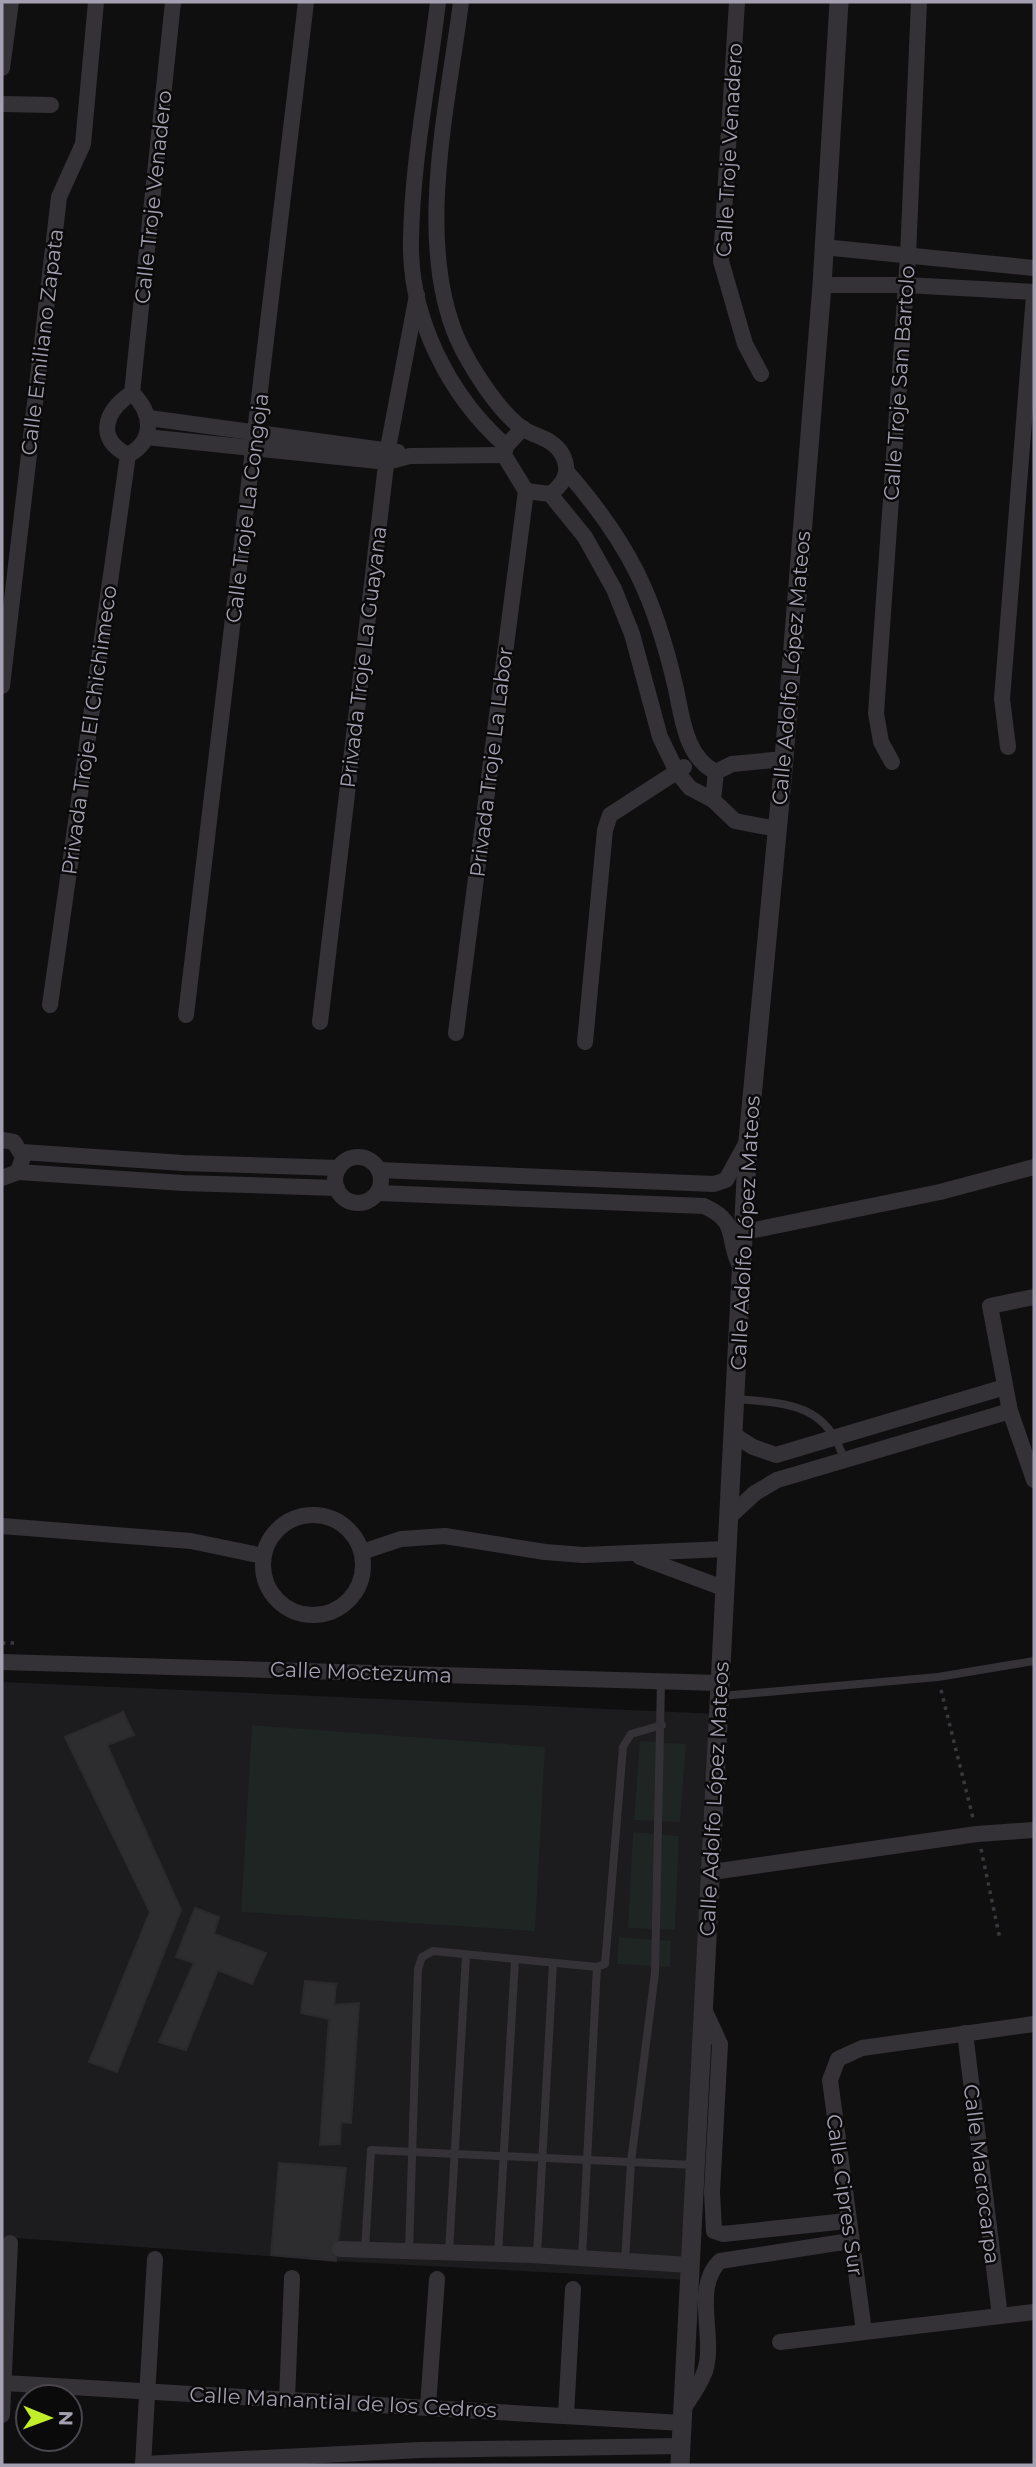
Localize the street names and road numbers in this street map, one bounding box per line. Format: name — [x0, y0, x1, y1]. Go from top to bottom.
street label: Calle Troje Venadero — [711, 42, 747, 258]
street label: Calle Troje Venadero — [129, 89, 177, 305]
street label: Calle Emiliano Zapata — [16, 227, 68, 457]
street label: Calle Troje San Bartolo — [878, 265, 920, 501]
street label: Calle Troje La Congoja — [221, 392, 273, 624]
street label: Privada Troje La Guayana — [335, 525, 391, 789]
street label: Calle Adolfo López Mateos — [767, 530, 815, 806]
street label: Privada Troje El Chichimeco — [56, 584, 122, 876]
street label: Privada Troje La Labor — [464, 645, 518, 879]
street label: Calle Adolfo López Mateos — [725, 1095, 765, 1371]
street label: Calle Moctezuma — [270, 1656, 452, 1688]
street label: Calle Adolfo López Mateos — [694, 1661, 734, 1937]
street label: Calle Macrocarpa — [959, 2083, 1005, 2265]
street label: Calle Cipres Sur — [821, 2112, 869, 2278]
street label: Calle Manantial de los Cedros — [189, 2381, 497, 2423]

